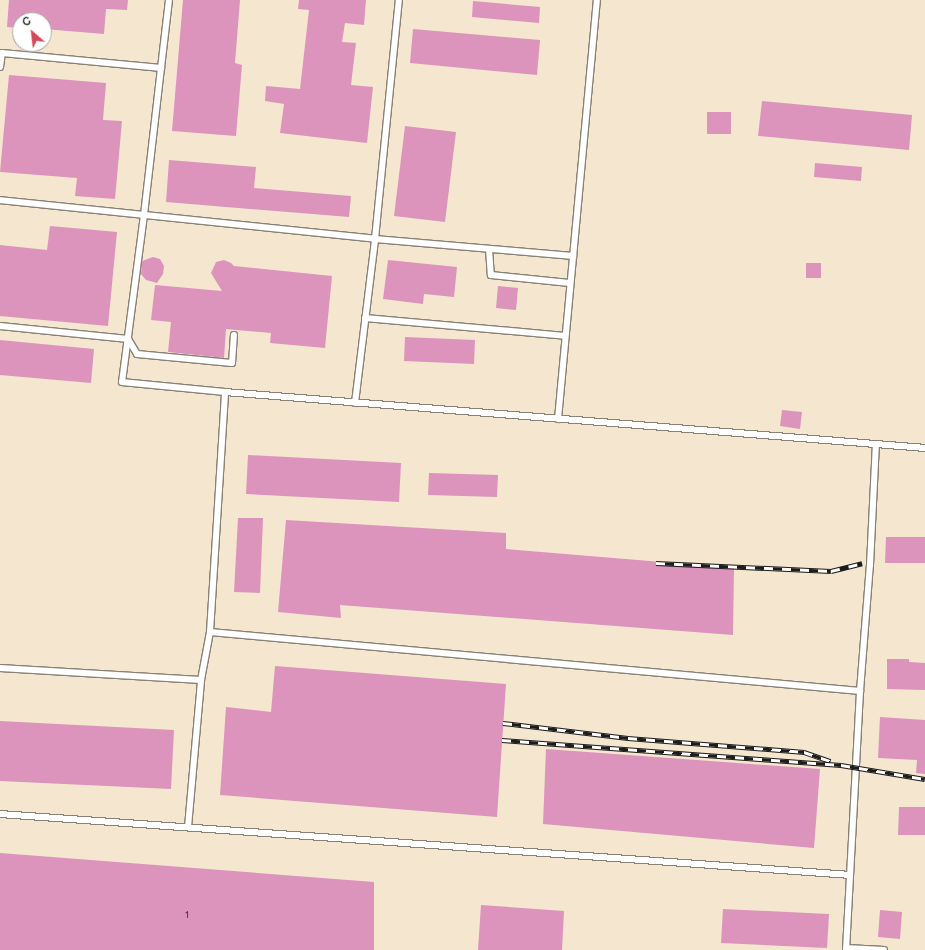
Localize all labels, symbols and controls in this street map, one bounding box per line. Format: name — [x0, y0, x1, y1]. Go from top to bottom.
north arrow — [12, 12, 52, 52]
text: С — [20, 14, 33, 29]
house number: 1 — [185, 910, 189, 922]

